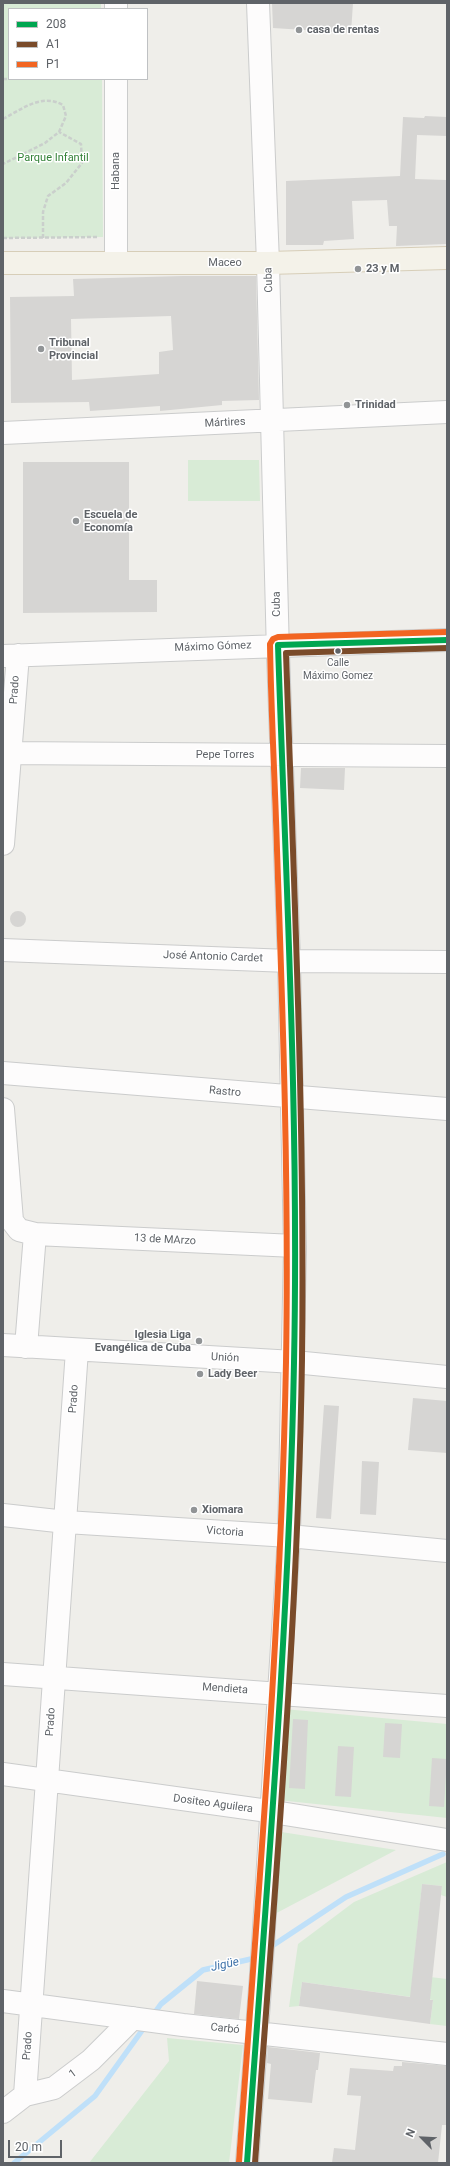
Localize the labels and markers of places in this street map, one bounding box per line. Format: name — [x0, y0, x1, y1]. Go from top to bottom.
place label: casa de rentas — [307, 23, 379, 37]
marker: casa de rentas — [294, 25, 304, 35]
place label: 23 y M — [366, 262, 399, 276]
marker: 23 y M — [353, 264, 363, 274]
place label: Tribunal Provincial — [49, 336, 98, 362]
marker: Tribunal Provincial — [36, 344, 46, 354]
place label: Trinidad — [355, 398, 396, 412]
marker: Trinidad — [342, 400, 352, 410]
place label: Escuela de Economía — [84, 508, 137, 534]
marker: Escuela de Economía — [71, 516, 81, 526]
marker: Calle Máximo Gomez — [333, 646, 343, 656]
place label: Calle Máximo Gomez — [303, 657, 373, 680]
place label: Iglesia Liga Evangélica de Cuba — [95, 1328, 191, 1354]
marker: Iglesia Liga Evangélica de Cuba — [194, 1336, 204, 1346]
place label: Lady Beer — [208, 1367, 257, 1381]
marker: Lady Beer — [195, 1369, 205, 1379]
place label: Xiomara — [202, 1503, 243, 1517]
marker: Xiomara — [189, 1505, 199, 1515]

